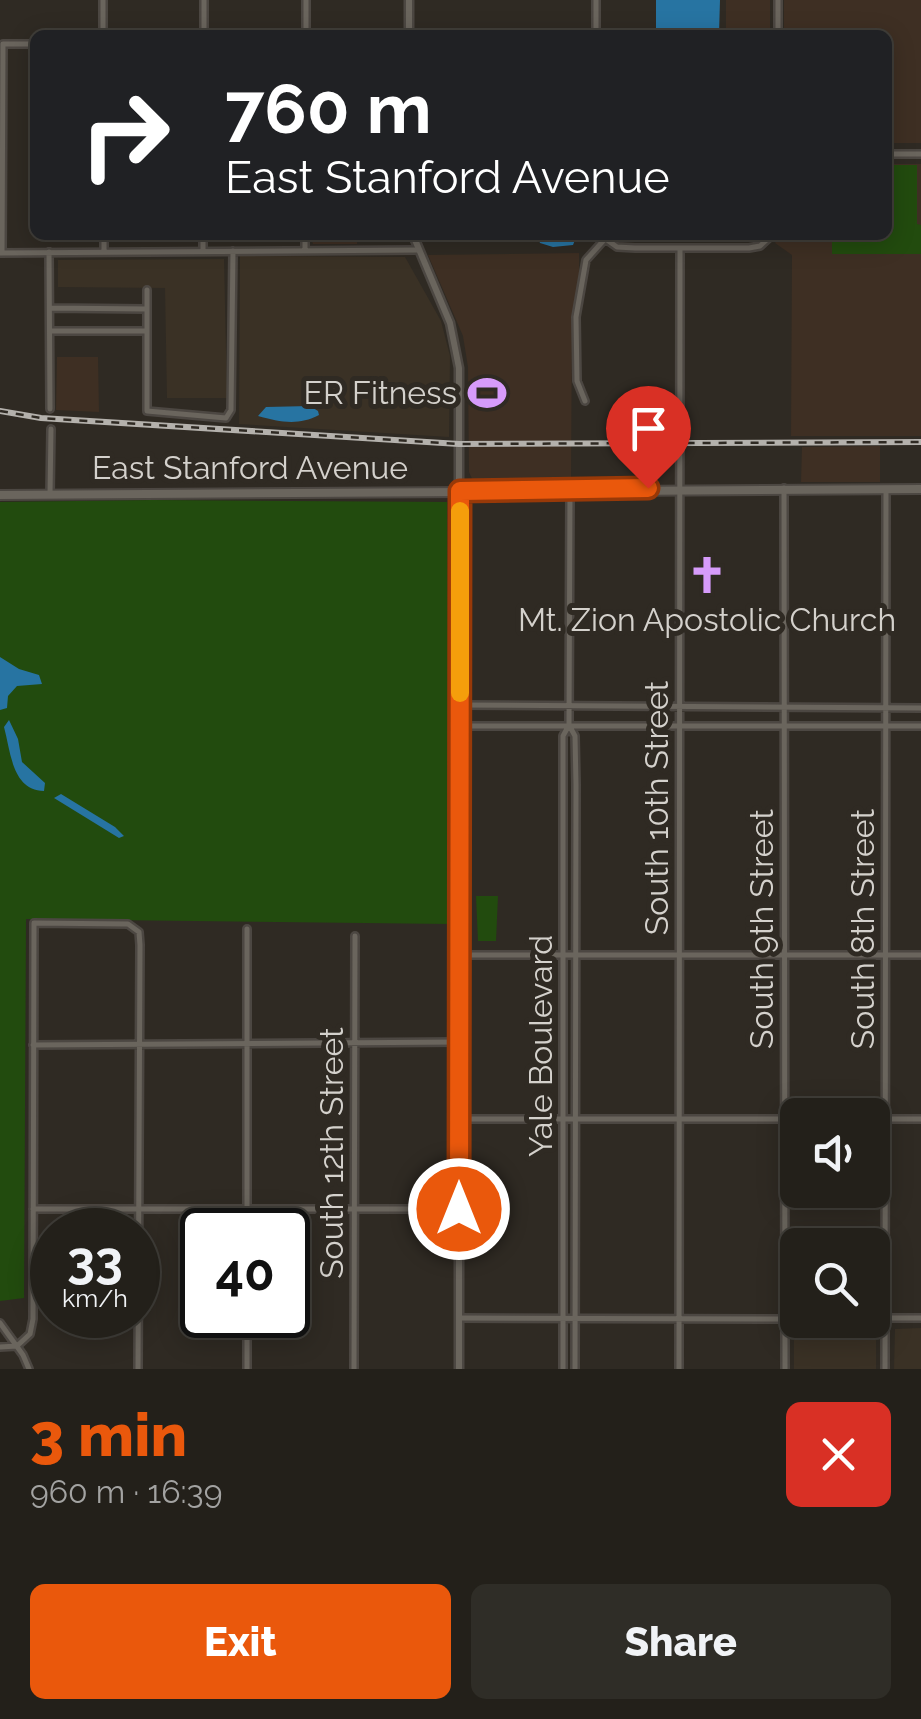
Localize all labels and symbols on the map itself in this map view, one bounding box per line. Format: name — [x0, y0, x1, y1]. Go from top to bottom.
sports icon: ER Fitness — [466, 372, 508, 414]
place label: ER Fitness — [304, 374, 457, 411]
pin — [606, 386, 691, 489]
street label: East Stanford Avenue — [92, 449, 408, 486]
church icon: Mt. Zion Apostolic Church — [686, 554, 728, 596]
place label: Mt. Zion Apostolic Church — [518, 601, 896, 638]
street label: South 10th Street — [638, 680, 675, 935]
street label: South 9th Street — [743, 809, 780, 1049]
street label: South 8th Street — [844, 809, 881, 1049]
street label: Yale Boulevard — [522, 935, 559, 1157]
street label: South 12th Street — [313, 1027, 350, 1279]
position arrow — [407, 1157, 511, 1261]
speed limit sign: 40 — [180, 1208, 310, 1338]

